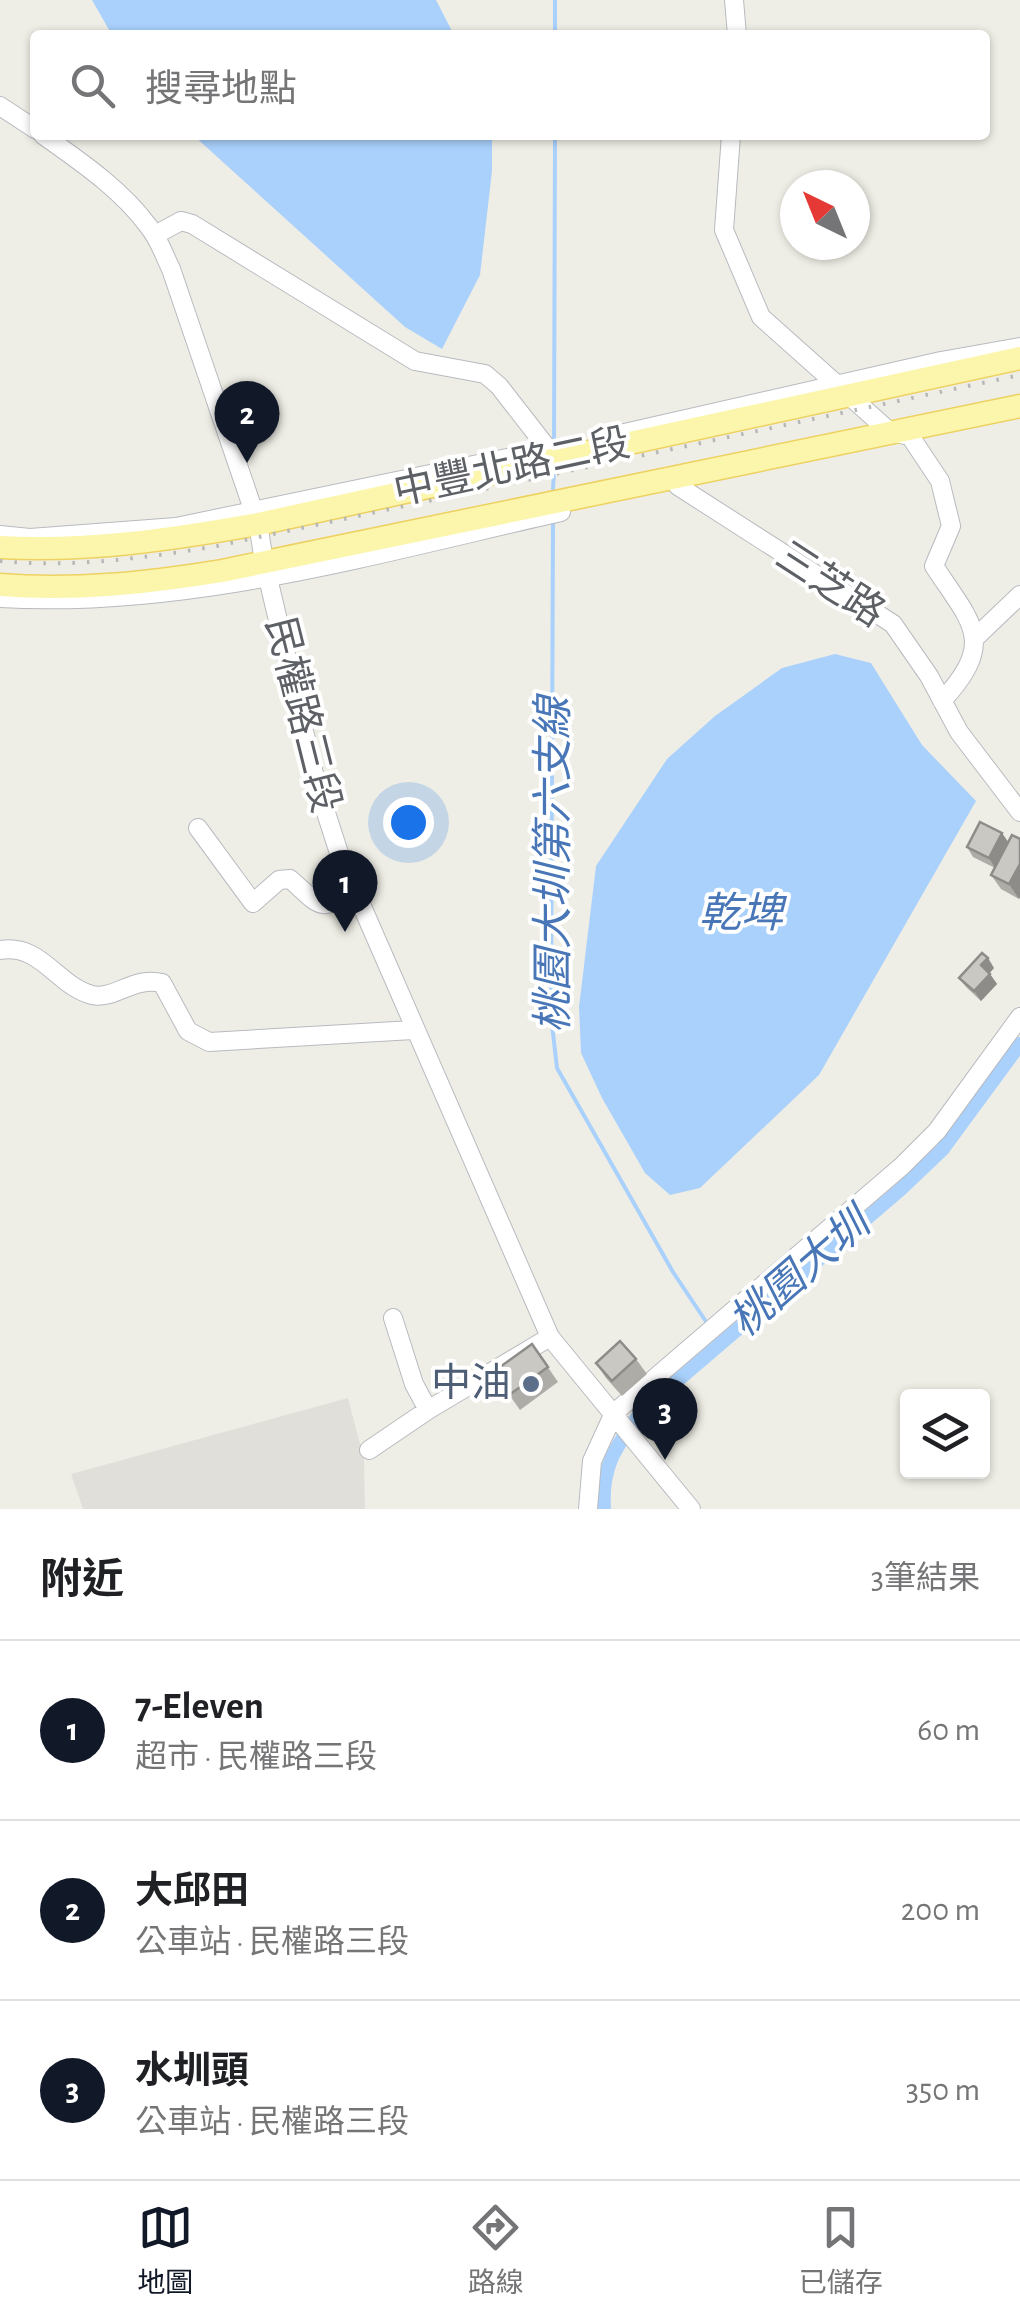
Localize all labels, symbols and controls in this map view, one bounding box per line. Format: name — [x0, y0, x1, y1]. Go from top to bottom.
search box — [30, 30, 990, 140]
icon: search — [65, 58, 120, 113]
text: 搜尋地點 — [145, 71, 297, 109]
north arrow — [780, 170, 870, 260]
pin: 2 — [214, 380, 280, 463]
street label: 中豐北路二段 — [390, 422, 634, 513]
street label: 三芝路 — [769, 534, 892, 634]
street label: 民權路三段 — [258, 613, 348, 817]
water label: 桃園大圳第六支線 — [531, 693, 575, 1033]
your location — [383, 797, 434, 848]
pin: 1 — [312, 850, 378, 932]
water label: 乾埤 — [699, 891, 788, 935]
water label: 桃園大圳 — [722, 1197, 882, 1344]
place label: 中油 — [431, 1362, 511, 1404]
marker: 中油 — [520, 1373, 542, 1395]
pin: 3 — [632, 1378, 698, 1460]
map controls — [900, 1389, 990, 1479]
button: layers — [900, 1389, 990, 1479]
text: 附近 — [40, 1559, 124, 1601]
text: 3筆結果 — [871, 1562, 980, 1594]
text: 7-Eleven — [135, 1688, 264, 1726]
text: 1 — [67, 1714, 78, 1746]
text: 60 m — [917, 1714, 980, 1746]
text: 超市 · 民權路三段 — [135, 1741, 377, 1773]
text: 大邱田 — [135, 1873, 249, 1911]
text: 2 — [65, 1894, 80, 1926]
text: 200 m — [901, 1894, 980, 1926]
text: 公車站 · 民權路三段 — [135, 1926, 409, 1958]
text: 水圳頭 — [135, 2053, 249, 2091]
text: 3 — [66, 2074, 79, 2106]
text: 350 m — [906, 2074, 980, 2106]
text: 公車站 · 民權路三段 — [135, 2106, 409, 2138]
tab: 地圖 — [137, 2200, 193, 2301]
tab: 路線 — [468, 2200, 524, 2301]
tab: 已儲存 — [799, 2200, 883, 2301]

